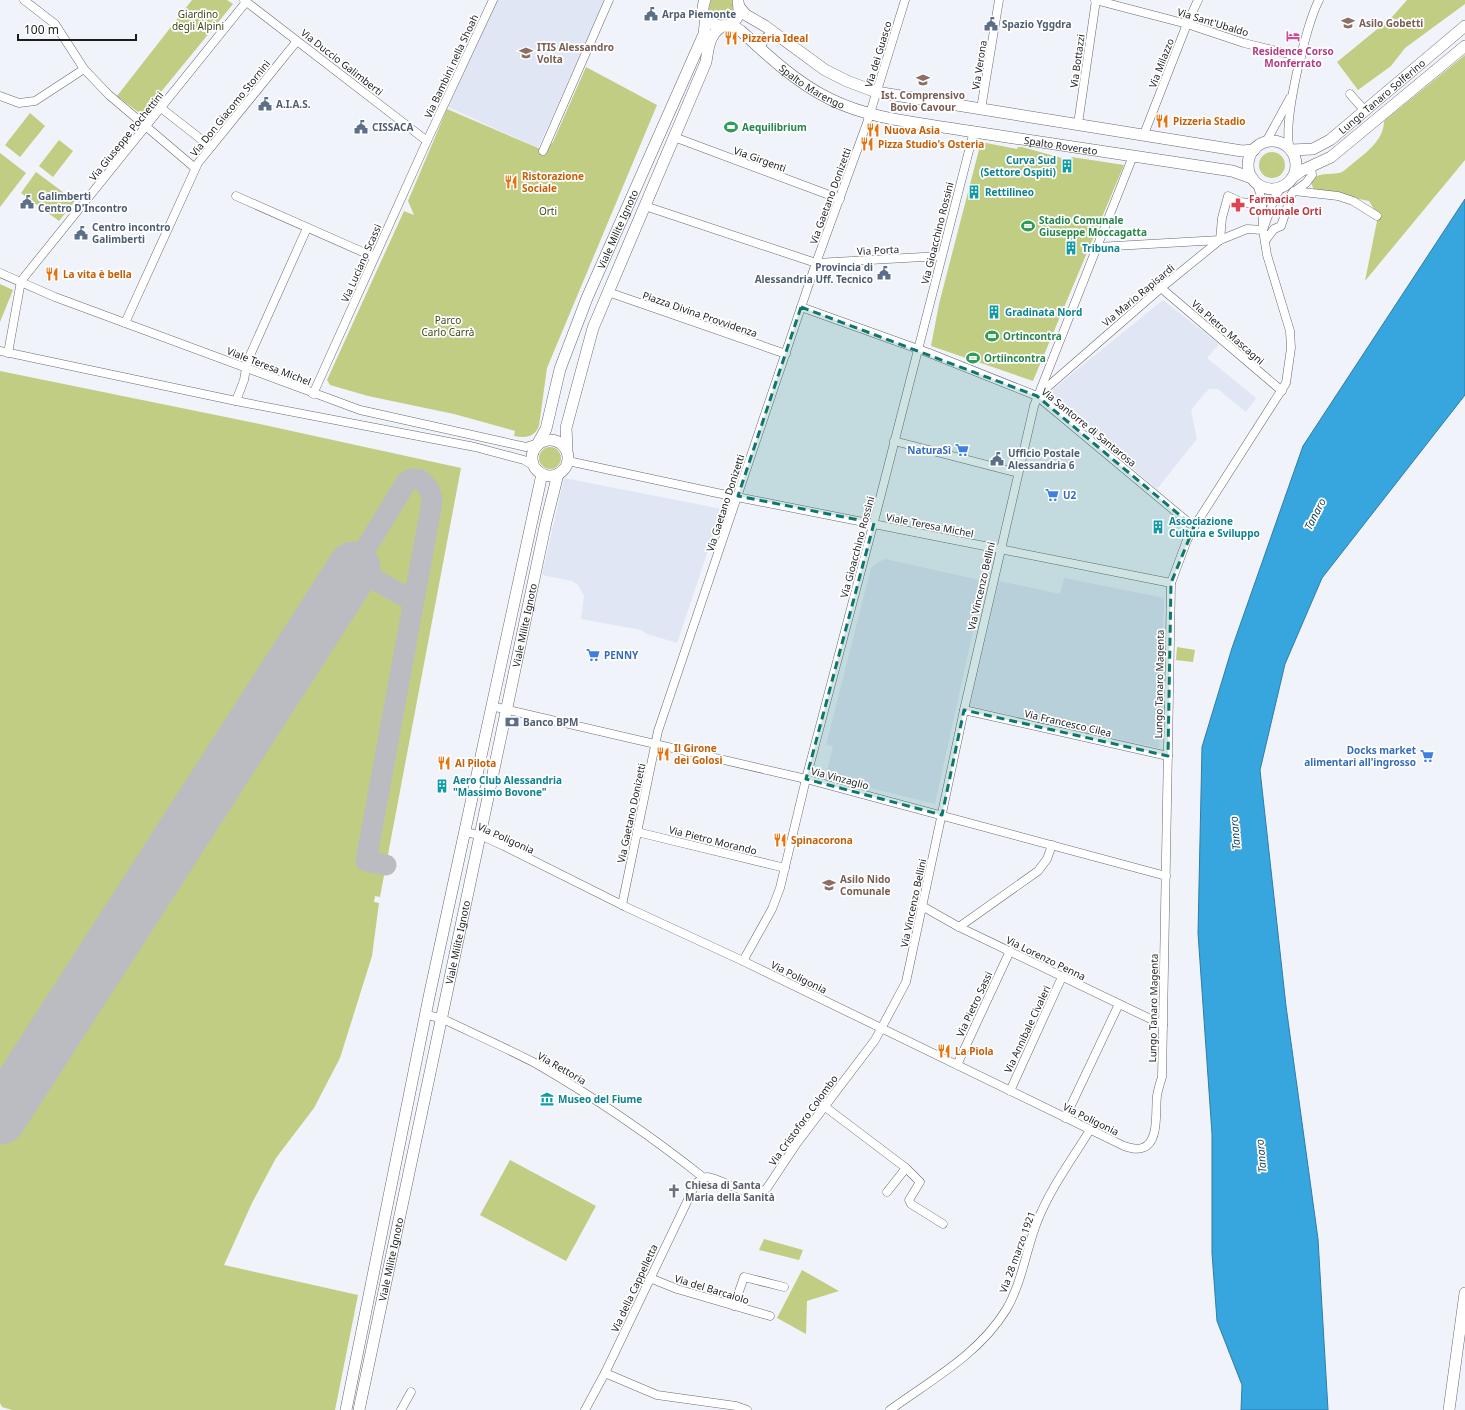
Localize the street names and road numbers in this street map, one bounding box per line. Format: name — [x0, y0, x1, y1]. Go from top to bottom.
street label: Via Sant'Ubaldo — [1176, 4, 1250, 40]
street label: Via Bambini nella Shoah — [421, 12, 481, 120]
street label: Via dei Guasco — [861, 19, 895, 89]
street label: Via Duccio Galimberti — [298, 26, 386, 98]
street label: Via Bottazzi — [1066, 33, 1088, 89]
street label: Via Milazzo — [1145, 36, 1177, 90]
street label: Via Verona — [968, 39, 990, 91]
street label: Lungo Tanaro Solferino — [1335, 56, 1428, 137]
street label: Via Don Giacomo Stornini — [187, 57, 273, 159]
street label: Spalto Marengo — [776, 61, 847, 112]
street label: Via Giuseppe Pochettini — [86, 88, 166, 184]
street label: Spalto Rovereto — [1023, 133, 1099, 158]
street label: Via Girgenti — [732, 143, 788, 175]
street label: Via Gaetano Donizetti — [806, 146, 854, 246]
street label: Via Gioacchino Rossini — [918, 181, 956, 285]
street label: Viale Milite Ignoto — [594, 187, 641, 271]
street label: Via Luciano Scassi — [338, 222, 384, 304]
street label: Via Porta — [857, 242, 899, 258]
street label: Via Mario Rapisardi — [1099, 261, 1177, 329]
street label: Piazza Divina Provvidenza — [641, 288, 759, 340]
street label: Via Pietro Mascagni — [1189, 297, 1267, 367]
street label: Viale Teresa Michel — [225, 344, 313, 388]
street label: Via Santorre di Santarosa — [1039, 384, 1139, 470]
street label: Via Gaetano Donizetti — [703, 453, 747, 553]
street label: Via Gioacchino Rossini — [837, 495, 877, 599]
street label: Viale Teresa Michel — [885, 510, 975, 540]
street label: Via Vincenzo Bellini — [964, 540, 998, 632]
street label: Viale Milite Ignoto — [509, 582, 540, 668]
street label: Lungo Tanaro Magenta — [1151, 629, 1167, 739]
street label: Via Francesco Cilea — [1023, 706, 1113, 740]
street label: Via Gaetano Donizetti — [614, 762, 648, 864]
street label: Via Vinzaglio — [810, 764, 870, 792]
street label: Via Poligonia — [475, 819, 537, 857]
street label: Via Pietro Morando — [667, 822, 759, 858]
street label: Via Vincenzo Bellini — [897, 857, 929, 949]
street label: Viale Milite Ignoto — [442, 899, 473, 985]
street label: Via Lorenzo Penna — [1004, 933, 1088, 983]
street label: Lungo Tanaro Magenta — [1145, 953, 1161, 1063]
street label: Via Poligonia — [769, 957, 829, 997]
street label: Via Pietro Sassi — [953, 969, 995, 1039]
street label: Via Annibale Civaleri — [1001, 983, 1053, 1075]
street label: Via Rettoria — [535, 1048, 589, 1088]
street label: Via Cristoforo Colombo — [765, 1072, 841, 1168]
street label: Via Poligonia — [1061, 1099, 1121, 1139]
street label: Via 28 marzo 1921 — [996, 1209, 1038, 1295]
street label: Viale Milite Ignoto — [375, 1216, 406, 1302]
street label: Via della Cappelletta — [607, 1242, 661, 1334]
street label: Via del Barcaiolo — [673, 1271, 751, 1307]

